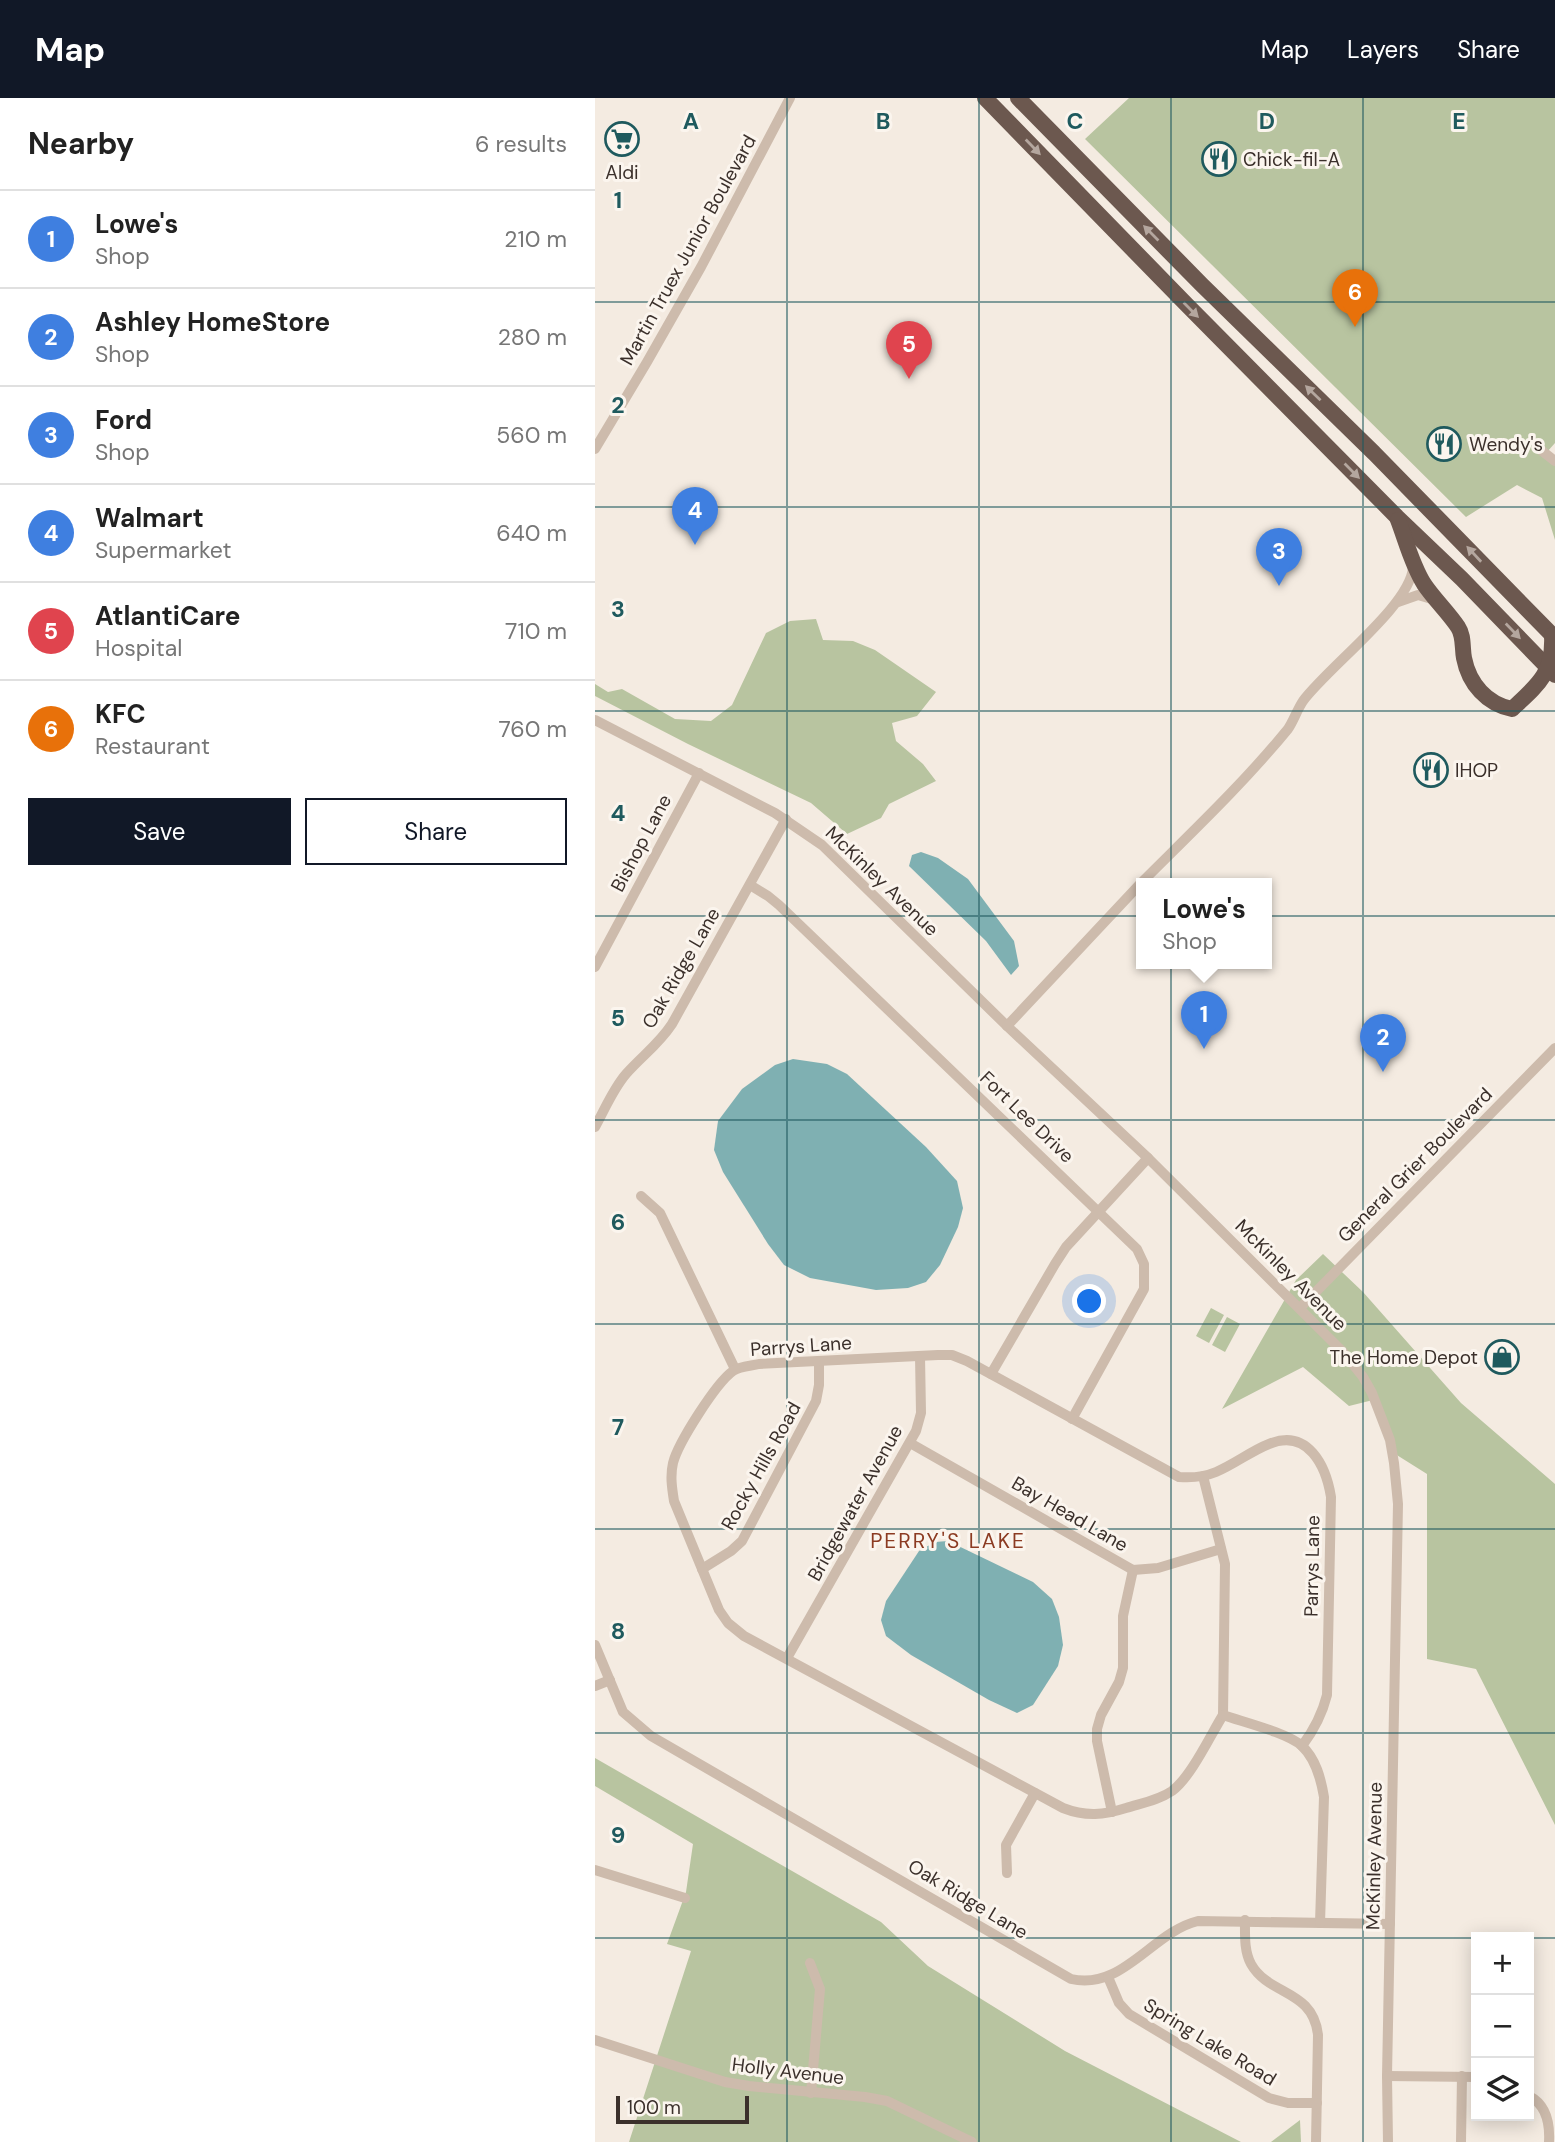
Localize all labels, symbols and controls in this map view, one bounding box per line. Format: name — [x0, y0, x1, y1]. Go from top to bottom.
text: Map — [35, 28, 105, 71]
text: Map — [1261, 34, 1309, 65]
text: Layers — [1347, 34, 1419, 65]
text: Share — [1457, 34, 1520, 65]
text: A — [683, 106, 699, 136]
text: B — [876, 106, 890, 136]
text: C — [1067, 106, 1083, 136]
text: D — [1259, 106, 1275, 136]
text: E — [1452, 106, 1466, 136]
supermarket icon: Aldi — [603, 120, 641, 158]
text: Nearby — [28, 124, 134, 163]
text: 6 results — [475, 129, 567, 159]
street label: Martin Truex Junior Boulevard — [614, 130, 762, 370]
one-way arrow — [1024, 138, 1040, 155]
restaurant icon: Chick-fil-A — [1200, 140, 1238, 178]
place label: Chick-fil-A — [1243, 147, 1340, 172]
place label: Aldi — [605, 160, 639, 185]
text: 1 — [614, 185, 622, 215]
text: Lowe's — [95, 207, 178, 241]
text: 1 — [47, 224, 55, 254]
text: 210 m — [504, 224, 567, 254]
one-way arrow — [1143, 225, 1159, 241]
text: Shop — [95, 241, 150, 271]
pin: 6 — [1332, 269, 1378, 327]
one-way arrow — [1183, 301, 1199, 318]
text: Ashley HomeStore — [95, 305, 330, 339]
pin: 5 — [886, 321, 932, 379]
text: 2 — [44, 322, 58, 352]
text: 280 m — [498, 322, 567, 352]
text: Shop — [95, 339, 150, 369]
one-way arrow — [1304, 385, 1321, 402]
text: 2 — [611, 390, 625, 420]
text: Ford — [95, 403, 152, 437]
text: 3 — [44, 420, 58, 450]
text: 560 m — [496, 420, 567, 450]
restaurant icon: Wendy's — [1425, 425, 1463, 463]
place label: Wendy's — [1469, 432, 1543, 457]
text: Shop — [95, 437, 150, 467]
one-way arrow — [1343, 463, 1360, 480]
pin: 4 — [672, 487, 718, 545]
text: Walmart — [95, 501, 204, 535]
text: 4 — [44, 518, 58, 548]
text: 640 m — [496, 518, 567, 548]
pin: 3 — [1256, 528, 1302, 586]
text: Supermarket — [95, 535, 231, 565]
one-way arrow — [1466, 546, 1482, 563]
text: 3 — [611, 594, 625, 624]
text: AtlantiCare — [95, 599, 241, 633]
text: 5 — [44, 616, 58, 646]
text: 710 m — [505, 616, 567, 646]
one-way arrow — [1505, 623, 1522, 640]
text: Hospital — [95, 633, 182, 663]
text: KFC — [95, 697, 146, 731]
text: 6 — [44, 714, 58, 744]
text: 760 m — [499, 714, 567, 744]
text: Restaurant — [95, 731, 210, 761]
restaurant icon: IHOP — [1412, 751, 1450, 789]
place label: IHOP — [1455, 758, 1498, 783]
street label: Bishop Lane — [605, 790, 677, 896]
button: Save — [28, 798, 291, 865]
button: Share — [305, 798, 567, 865]
text: 4 — [611, 798, 626, 828]
street label: McKinley Avenue — [820, 821, 944, 941]
popup — [1136, 878, 1272, 969]
text: Lowe's — [1162, 892, 1246, 926]
street label: Oak Ridge Lane — [636, 903, 726, 1033]
text: Shop — [1162, 926, 1217, 956]
pin: 1 — [1181, 991, 1227, 1049]
text: 5 — [611, 1003, 625, 1033]
pin: 2 — [1360, 1014, 1406, 1072]
street label: Fort Lee Drive — [975, 1066, 1079, 1168]
street label: General Grier Boulevard — [1332, 1082, 1498, 1248]
text: 6 — [611, 1207, 625, 1237]
street label: McKinley Avenue — [1230, 1214, 1352, 1336]
your location — [1072, 1284, 1106, 1318]
street label: Parrys Lane — [749, 1330, 853, 1362]
shop icon: The Home Depot — [1483, 1338, 1521, 1376]
place label: The Home Depot — [1329, 1345, 1478, 1370]
street label: Rocky Hills Road — [715, 1397, 807, 1535]
text: 7 — [612, 1412, 624, 1442]
street label: Bridgewater Avenue — [802, 1421, 908, 1585]
street label: Bay Head Lane — [1007, 1471, 1133, 1557]
street label: Parrys Lane — [1299, 1515, 1325, 1617]
district label: PERRY'S LAKE — [870, 1527, 1026, 1555]
text: 8 — [611, 1616, 625, 1646]
street label: McKinley Avenue — [1360, 1782, 1388, 1930]
text: 9 — [611, 1820, 625, 1850]
street label: Oak Ridge Lane — [903, 1853, 1033, 1945]
map controls — [1471, 1932, 1534, 2121]
button: + — [1471, 1932, 1534, 1995]
street label: Spring Lake Road — [1139, 1993, 1281, 2091]
button: − — [1471, 1995, 1534, 2058]
street label: Holly Avenue — [730, 2052, 846, 2090]
button: layers — [1471, 2058, 1534, 2121]
scale bar — [616, 2093, 749, 2125]
text: 100 m — [627, 2095, 681, 2120]

